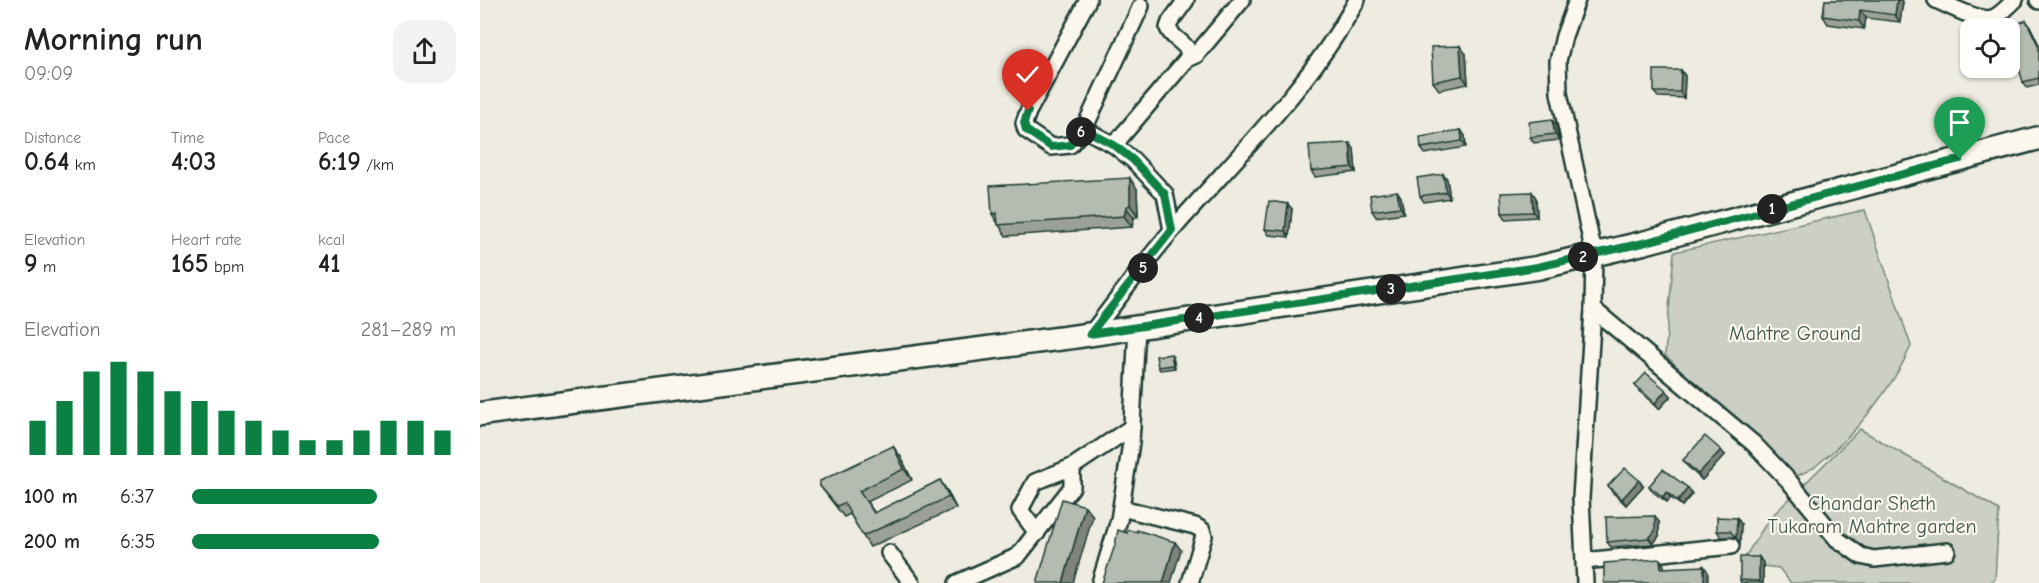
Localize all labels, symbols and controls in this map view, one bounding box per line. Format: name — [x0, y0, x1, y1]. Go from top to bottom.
map controls — [1960, 18, 2020, 78]
button: locate — [1960, 18, 2020, 78]
text: Morning run — [24, 20, 203, 58]
button: share — [393, 20, 456, 83]
pin — [1002, 49, 1053, 111]
icon: check — [1011, 58, 1044, 91]
text: 09:09 — [24, 62, 73, 85]
pin — [1934, 97, 1985, 159]
icon: arrive — [1943, 106, 1976, 139]
pin: 6 — [1066, 117, 1096, 147]
text: 6 — [1077, 123, 1085, 141]
text: Distance — [24, 129, 81, 147]
text: Time — [171, 129, 204, 147]
text: Pace — [318, 129, 350, 147]
text: 0.64 — [24, 147, 69, 177]
text: 4:03 — [171, 147, 216, 177]
text: 6:19 — [318, 147, 361, 177]
text: km — [69, 156, 96, 174]
text: /km — [361, 156, 394, 174]
pin: 1 — [1757, 194, 1787, 224]
text: 1 — [1769, 200, 1775, 218]
text: Elevation — [24, 231, 85, 249]
text: Heart rate — [171, 231, 242, 249]
text: kcal — [318, 231, 345, 249]
pin: 2 — [1568, 242, 1598, 272]
text: 2 — [1579, 248, 1587, 266]
text: 9 — [24, 249, 38, 279]
text: 165 — [171, 249, 209, 279]
text: 41 — [318, 249, 340, 279]
pin: 5 — [1128, 253, 1158, 283]
text: m — [38, 258, 56, 276]
text: bpm — [209, 258, 244, 276]
text: 5 — [1139, 259, 1147, 277]
pin: 3 — [1376, 274, 1406, 304]
text: 3 — [1387, 280, 1395, 298]
pin: 4 — [1184, 303, 1214, 333]
text: 4 — [1195, 309, 1203, 327]
text: Elevation — [24, 318, 101, 341]
text: 281–289 m — [361, 318, 456, 341]
park label: Mahtre Ground — [1729, 322, 1861, 345]
text: 100 m — [24, 485, 78, 508]
text: 6:37 — [120, 485, 154, 508]
park label: Chandar Sheth Tukaram Mahtre garden — [1767, 492, 1977, 538]
text: 200 m — [24, 530, 80, 553]
text: 6:35 — [120, 530, 155, 553]

